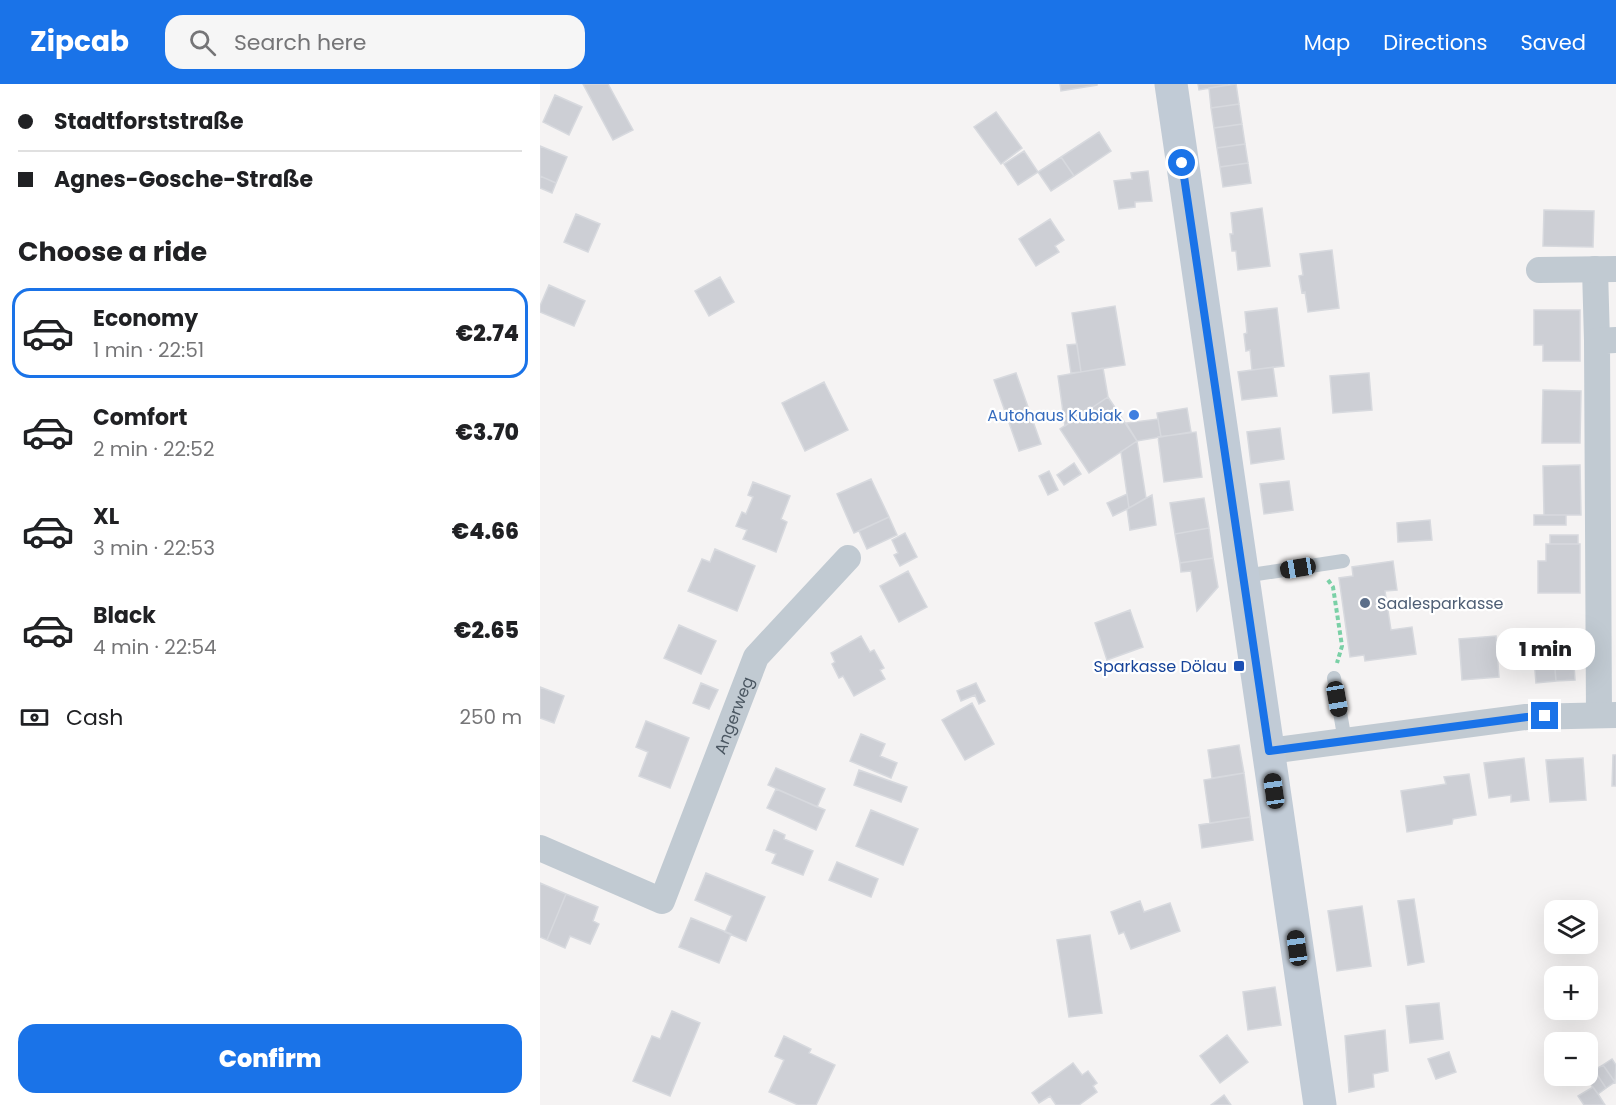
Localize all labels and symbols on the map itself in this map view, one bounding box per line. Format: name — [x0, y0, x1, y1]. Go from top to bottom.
route start — [1168, 149, 1195, 176]
place label: Autohaus Kubiak — [987, 404, 1123, 427]
marker: Autohaus Kubiak — [1127, 408, 1141, 422]
car — [1279, 556, 1317, 580]
place label: Saalesparkasse — [1377, 592, 1504, 615]
marker: Saalesparkasse — [1358, 596, 1372, 610]
callout: 1 min — [1496, 629, 1594, 671]
place label: Sparkasse Dölau — [1094, 655, 1227, 678]
marker: Sparkasse Dölau — [1232, 659, 1246, 673]
street label: Angerweg — [708, 673, 759, 758]
car — [1325, 680, 1349, 718]
route end — [1531, 702, 1558, 729]
car — [1263, 772, 1285, 810]
car — [1286, 929, 1308, 967]

